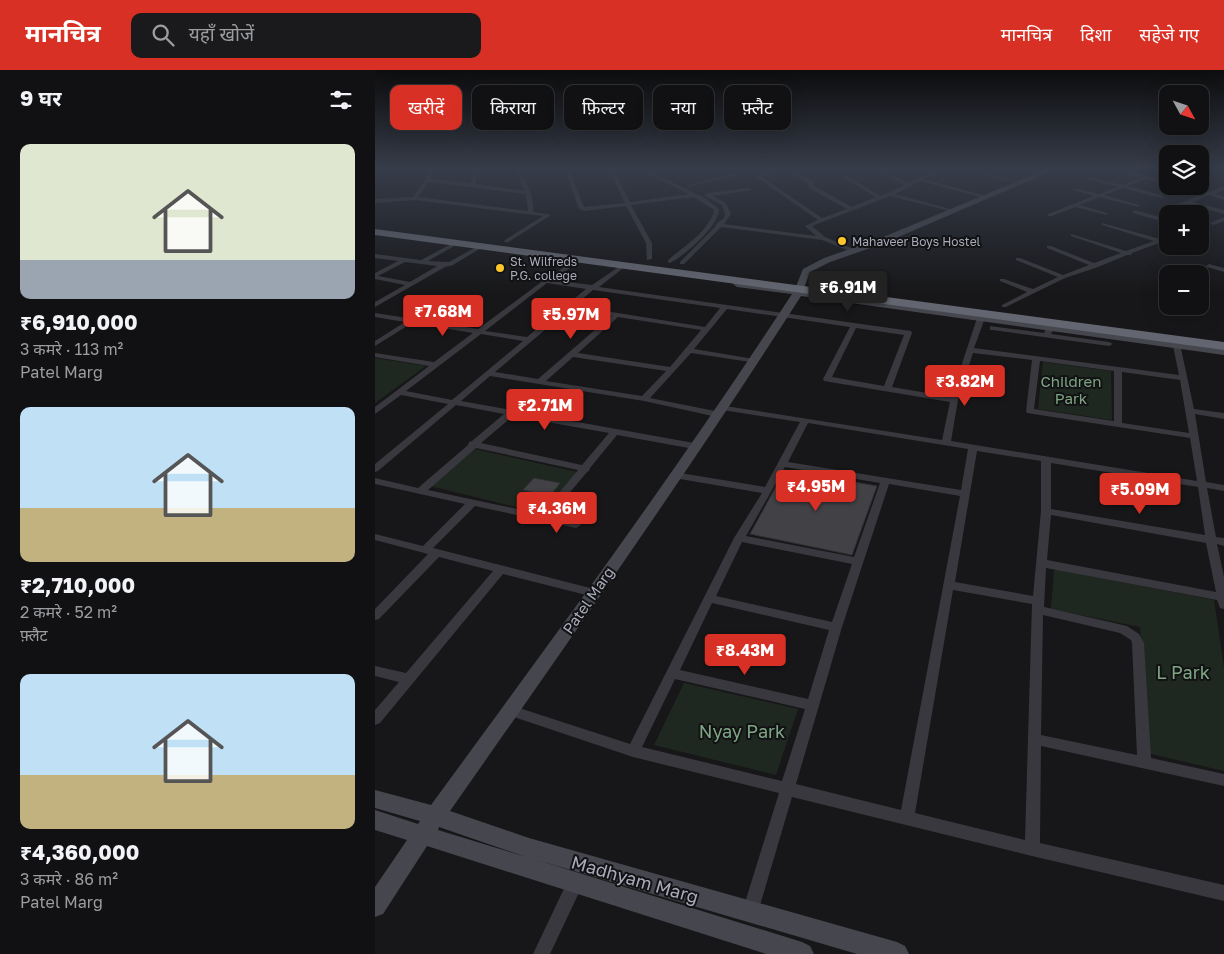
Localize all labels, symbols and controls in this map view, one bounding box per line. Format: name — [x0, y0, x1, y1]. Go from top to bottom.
search box — [131, 13, 481, 58]
text: मानचित्र — [25, 18, 101, 47]
icon: search — [149, 21, 177, 49]
text: यहाँ खोजें — [189, 22, 254, 45]
text: मानचित्र — [1001, 23, 1052, 45]
text: दिशा — [1080, 23, 1111, 45]
text: सहेजे गए — [1139, 23, 1199, 45]
text: 9 घर — [20, 85, 61, 111]
chip: खरीदें — [390, 85, 462, 130]
chip: किराया — [472, 85, 554, 130]
chip: फ़िल्टर — [564, 85, 643, 130]
chip: नया — [653, 85, 714, 130]
chip: फ़्लैट — [724, 85, 791, 130]
north arrow — [1159, 85, 1209, 135]
map controls — [1159, 85, 1209, 315]
icon: filters — [327, 86, 355, 114]
button: layers — [1159, 145, 1209, 195]
icon: home — [143, 176, 233, 266]
button: + — [1159, 205, 1209, 255]
place label: Mahaveer Boys Hostel — [852, 234, 981, 249]
marker: Mahaveer Boys Hostel — [836, 235, 848, 247]
place label: St. Wilfreds P.G. college — [510, 254, 577, 283]
marker: St. Wilfreds P.G. college — [494, 262, 506, 274]
button: − — [1159, 265, 1209, 315]
pin: ₹6.91M — [807, 270, 889, 313]
text: ₹6.91M — [819, 277, 877, 297]
pin: ₹7.68M — [402, 294, 484, 337]
pin: ₹5.97M — [530, 298, 612, 340]
text: ₹7.68M — [414, 301, 472, 321]
text: ₹5.97M — [542, 304, 600, 324]
text: ₹6,910,000 — [20, 309, 138, 335]
text: 3 कमरे · 113 m² — [20, 339, 123, 359]
text: Patel Marg — [20, 362, 103, 382]
pin: ₹3.82M — [924, 364, 1006, 407]
text: ₹3.82M — [936, 371, 994, 391]
park label: Children Park — [1041, 372, 1101, 407]
pin: ₹2.71M — [504, 388, 586, 431]
text: ₹2.71M — [517, 395, 573, 415]
icon: home — [143, 440, 233, 530]
pin: ₹4.95M — [775, 470, 857, 512]
pin: ₹5.09M — [1099, 472, 1181, 515]
text: ₹4.95M — [787, 476, 845, 496]
text: ₹5.09M — [1111, 479, 1169, 499]
pin: ₹4.36M — [516, 492, 598, 534]
text: ₹4.36M — [528, 498, 586, 518]
street label: Patel Marg — [558, 563, 618, 637]
text: ₹2,710,000 — [20, 572, 135, 598]
text: 2 कमरे · 52 m² — [20, 602, 117, 622]
text: फ़्लैट — [20, 625, 48, 645]
pin: ₹8.43M — [704, 634, 786, 676]
text: ₹8.43M — [716, 640, 774, 660]
park label: L Park — [1156, 661, 1210, 683]
icon: home — [143, 706, 233, 796]
park label: Nyay Park — [699, 720, 785, 742]
text: ₹4,360,000 — [20, 839, 139, 865]
street label: Madhyam Marg — [569, 850, 701, 908]
text: 3 कमरे · 86 m² — [20, 869, 118, 889]
text: Patel Marg — [20, 892, 103, 912]

